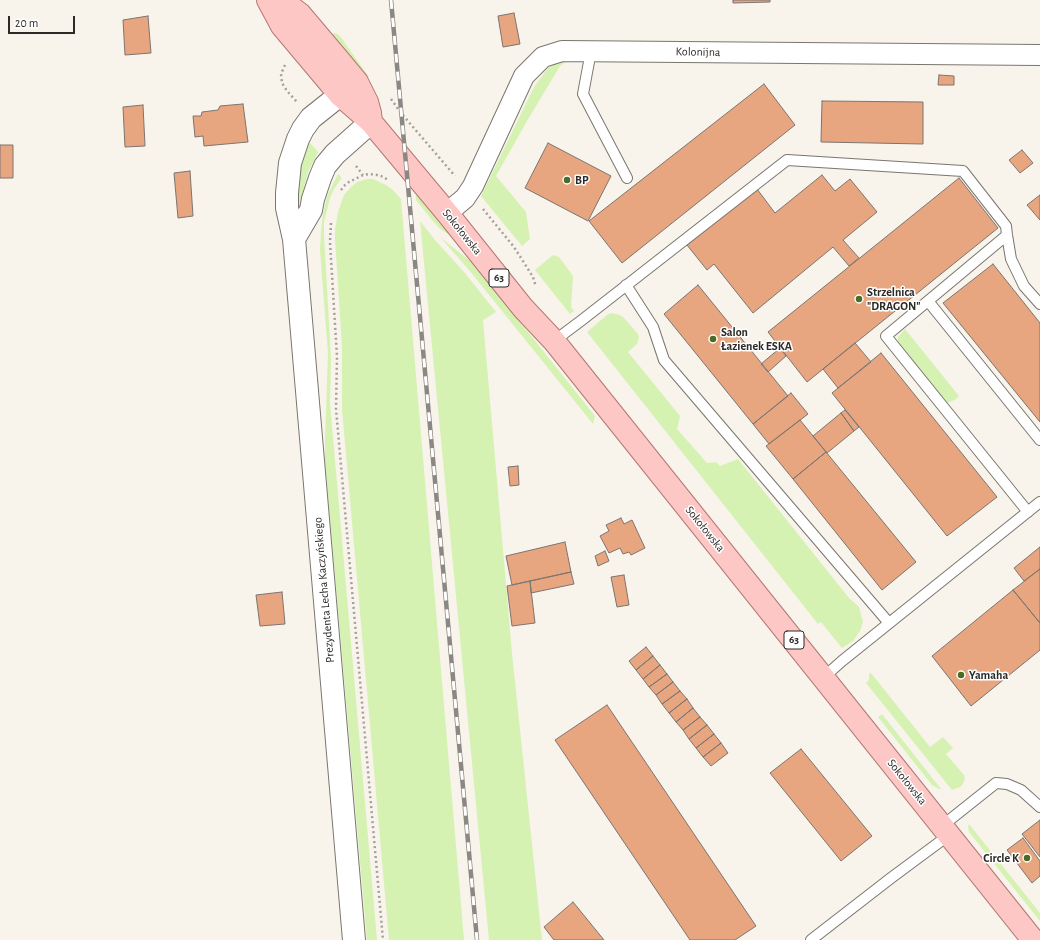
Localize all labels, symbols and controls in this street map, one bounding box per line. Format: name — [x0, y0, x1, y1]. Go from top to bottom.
scale bar — [10, 8, 77, 34]
text: 20 m — [15, 17, 38, 29]
street label: Kolonijna — [675, 44, 721, 60]
place label: BP — [575, 173, 589, 187]
marker: BP — [562, 175, 572, 185]
street label: Sokołowska — [439, 206, 485, 258]
road number: 63 — [489, 269, 509, 287]
place label: Strzelnica "DRAGON" — [867, 285, 920, 313]
marker: Strzelnica "DRAGON" — [854, 294, 864, 304]
place label: Salon Łazienek ESKA — [721, 325, 792, 353]
marker: Salon Łazienek ESKA — [708, 334, 718, 344]
street label: Sokołowska — [682, 503, 728, 555]
street label: Prezydenta Lecha Kaczyńskiego — [310, 517, 338, 663]
road number: 63 — [784, 631, 804, 649]
place label: Yamaha — [969, 668, 1008, 682]
marker: Yamaha — [956, 670, 966, 680]
street label: Sokołowska — [884, 756, 930, 808]
place label: Circle K — [983, 851, 1019, 865]
marker: Circle K — [1022, 853, 1032, 863]

